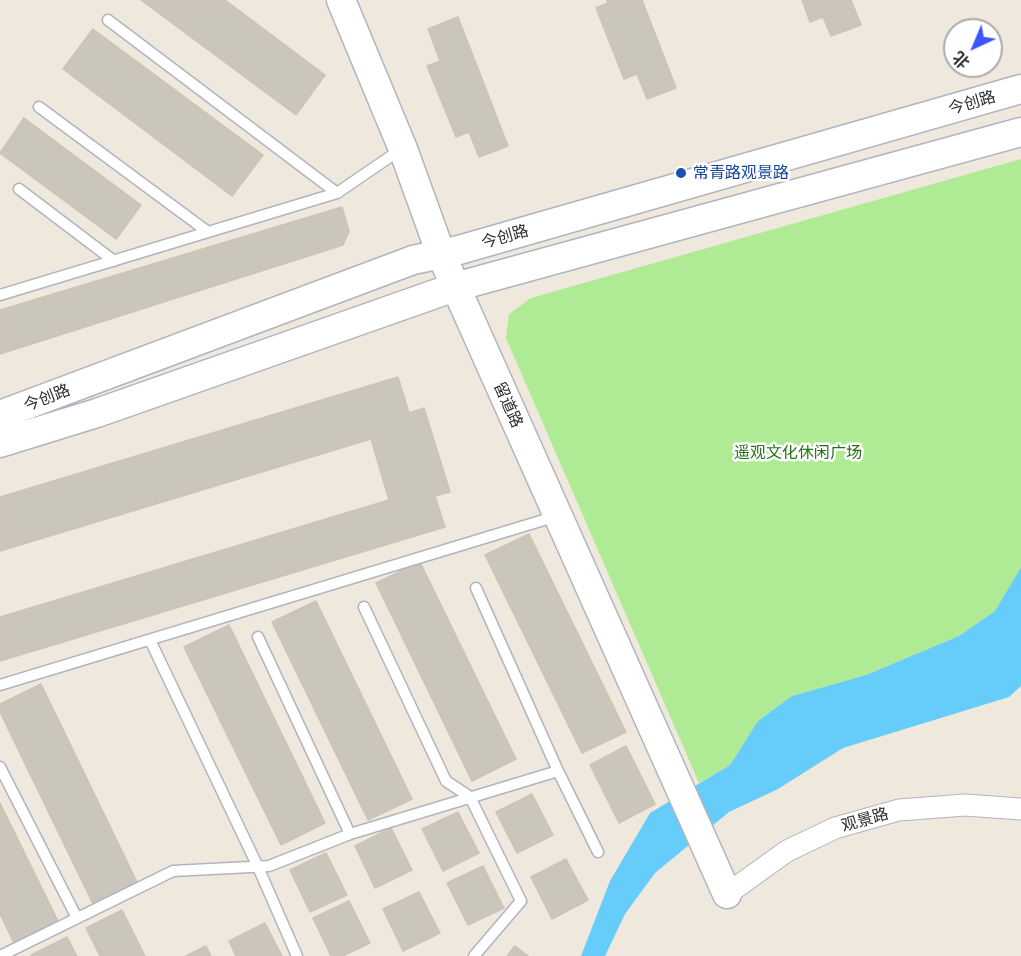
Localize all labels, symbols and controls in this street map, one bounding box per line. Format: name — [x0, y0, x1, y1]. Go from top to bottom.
north arrow — [943, 18, 1003, 78]
text: 北 — [949, 47, 974, 72]
street label: 今创路 — [946, 87, 998, 119]
place label: 常青路观景路 — [693, 163, 789, 183]
marker: 常青路观景路 — [674, 166, 688, 180]
street label: 今创路 — [479, 221, 531, 253]
street label: 留道路 — [489, 379, 527, 431]
street label: 今创路 — [21, 380, 73, 416]
park label: 遥观文化休闲广场 — [734, 443, 862, 463]
street label: 观景路 — [839, 804, 891, 836]

